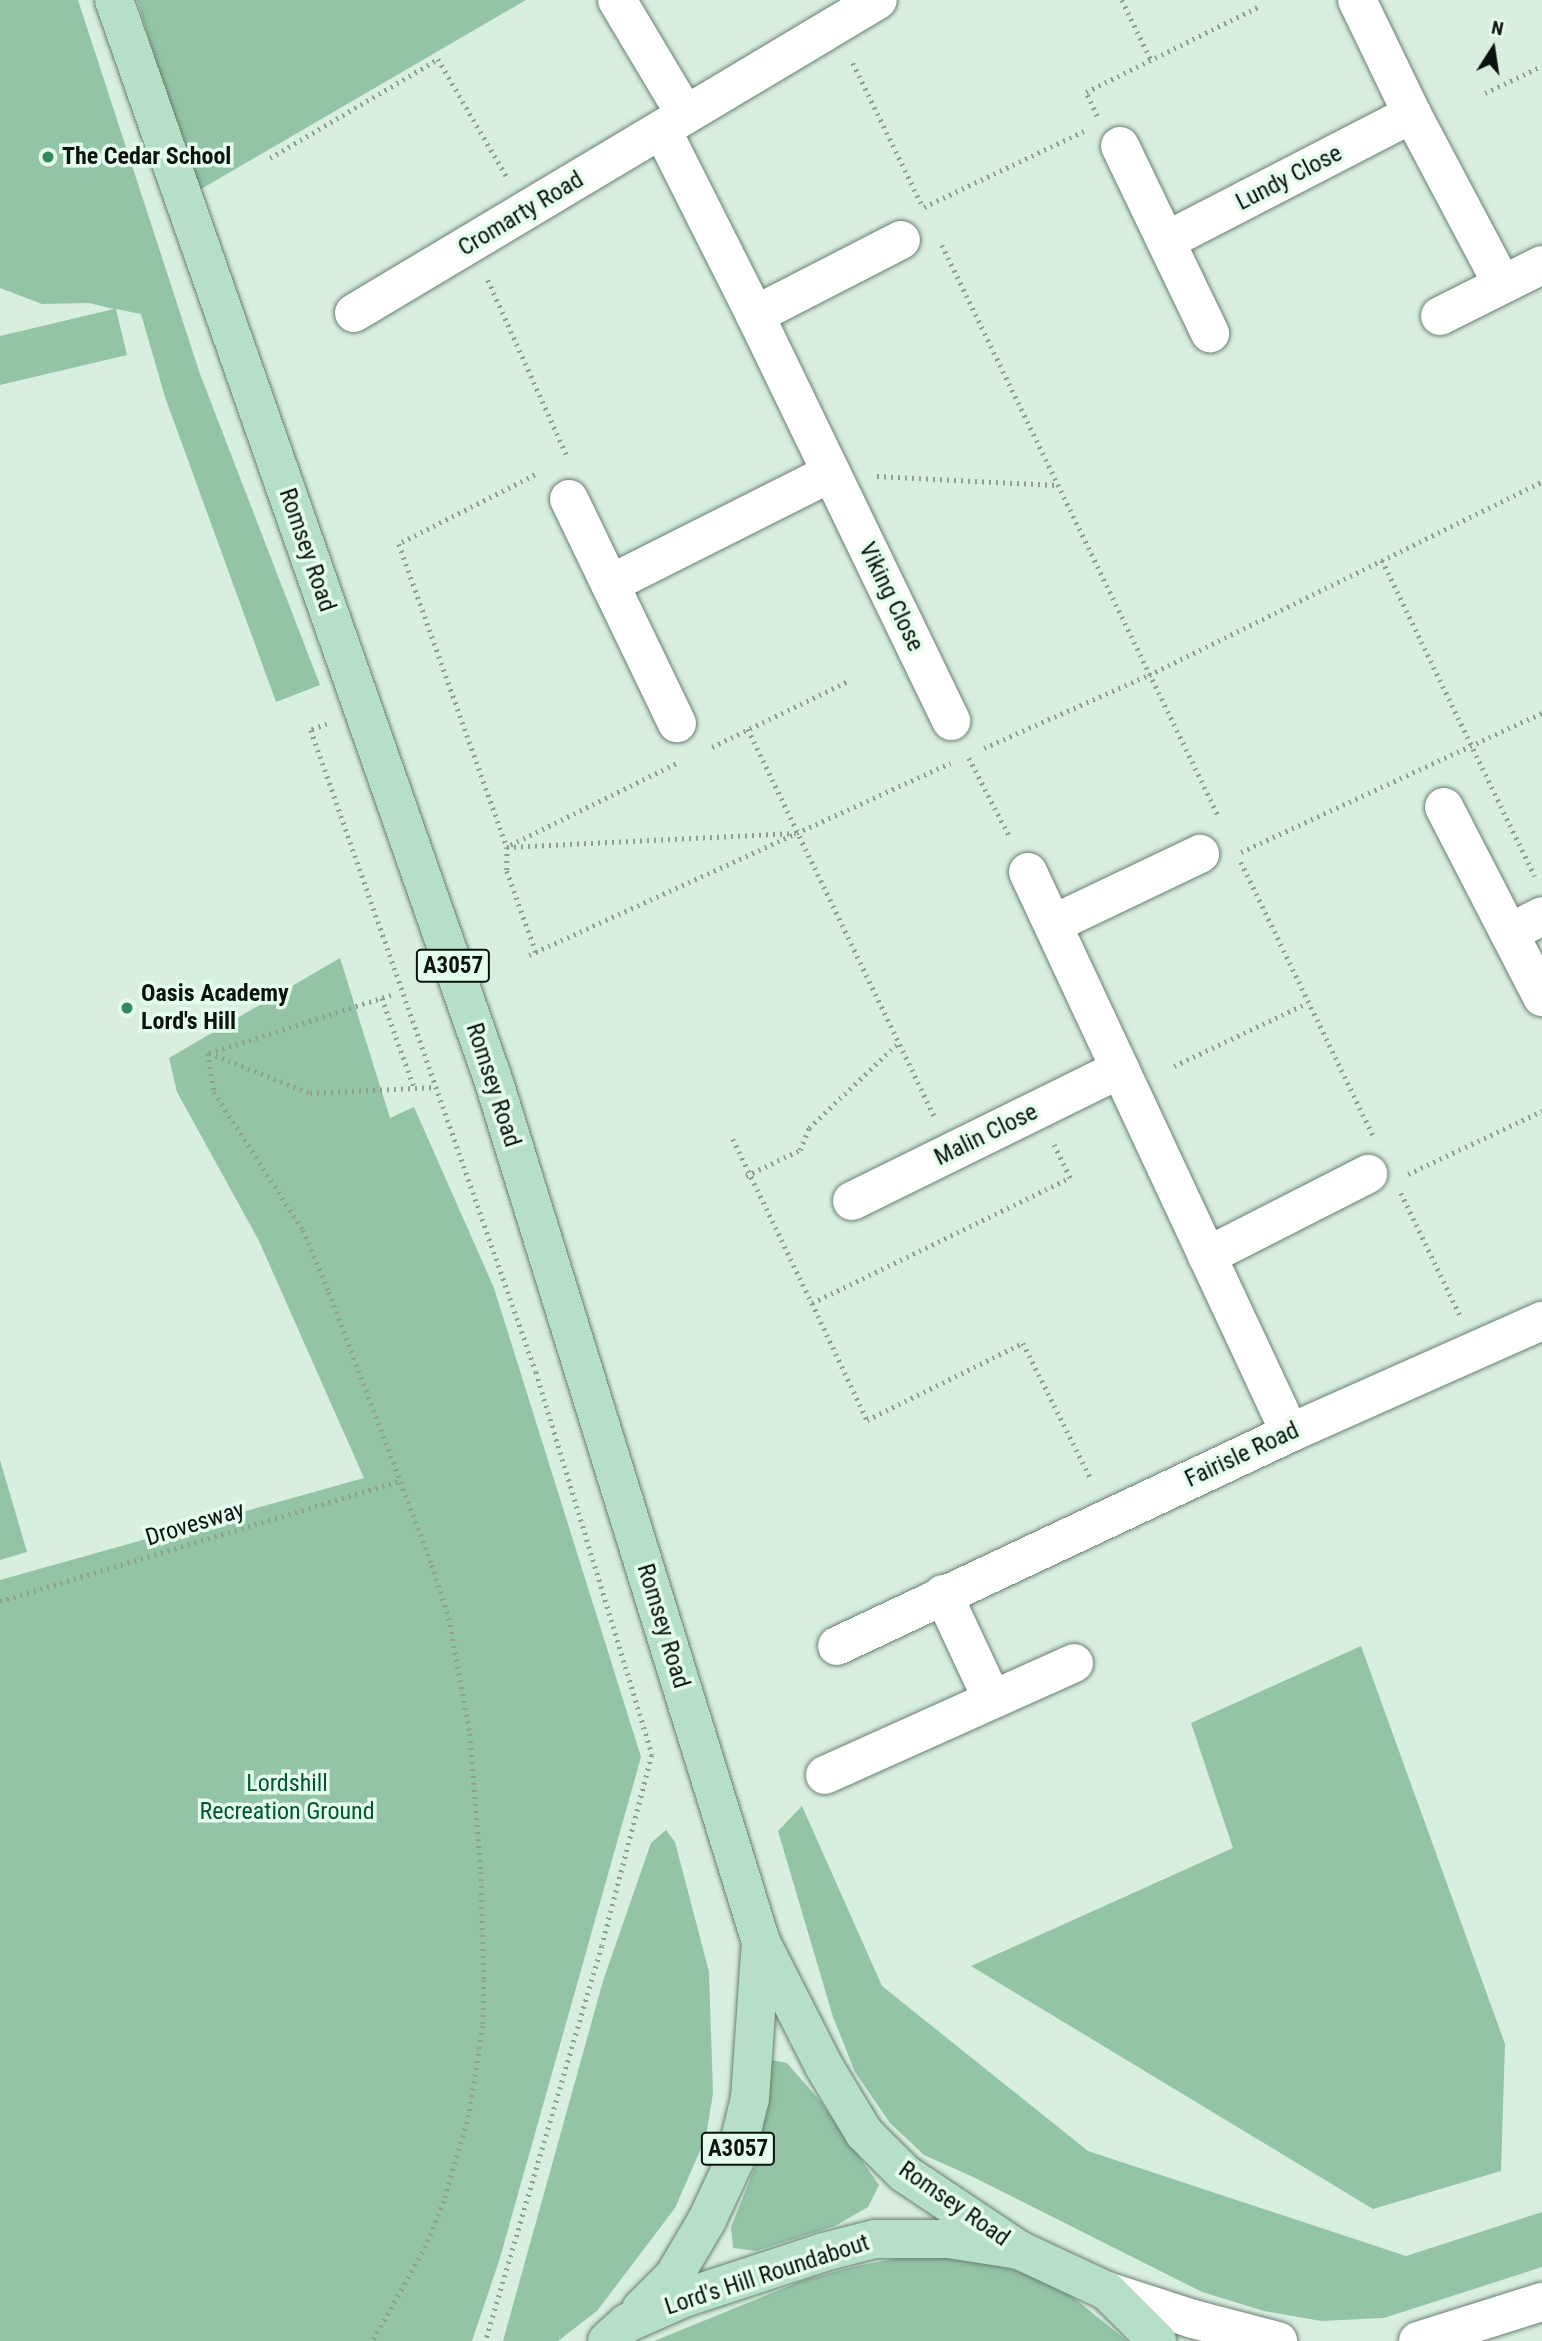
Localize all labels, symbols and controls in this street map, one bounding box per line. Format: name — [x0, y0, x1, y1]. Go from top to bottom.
north arrow — [1458, 14, 1528, 84]
text: N — [1489, 16, 1506, 40]
street label: Lundy Close — [1231, 139, 1347, 217]
place label: The Cedar School — [62, 143, 231, 171]
marker: The Cedar School — [40, 149, 56, 165]
street label: Cromarty Road — [453, 165, 589, 263]
street label: Romsey Road — [272, 485, 342, 615]
street label: Viking Close — [852, 538, 930, 656]
road number: A3057 — [414, 946, 491, 986]
place label: Oasis Academy Lord's Hill — [141, 980, 289, 1036]
marker: Oasis Academy Lord's Hill — [119, 1000, 135, 1016]
street label: Romsey Road — [459, 1019, 527, 1151]
street label: Malin Close — [930, 1098, 1042, 1172]
street label: Fairisle Road — [1180, 1416, 1304, 1494]
street label: Drovesway — [142, 1495, 248, 1553]
street label: Romsey Road — [630, 1560, 696, 1692]
park label: Lordshill Recreation Ground — [199, 1770, 375, 1826]
road number: A3057 — [700, 2130, 776, 2168]
street label: Romsey Road — [893, 2155, 1015, 2253]
street label: Lord's Hill Roundabout — [661, 2228, 873, 2322]

